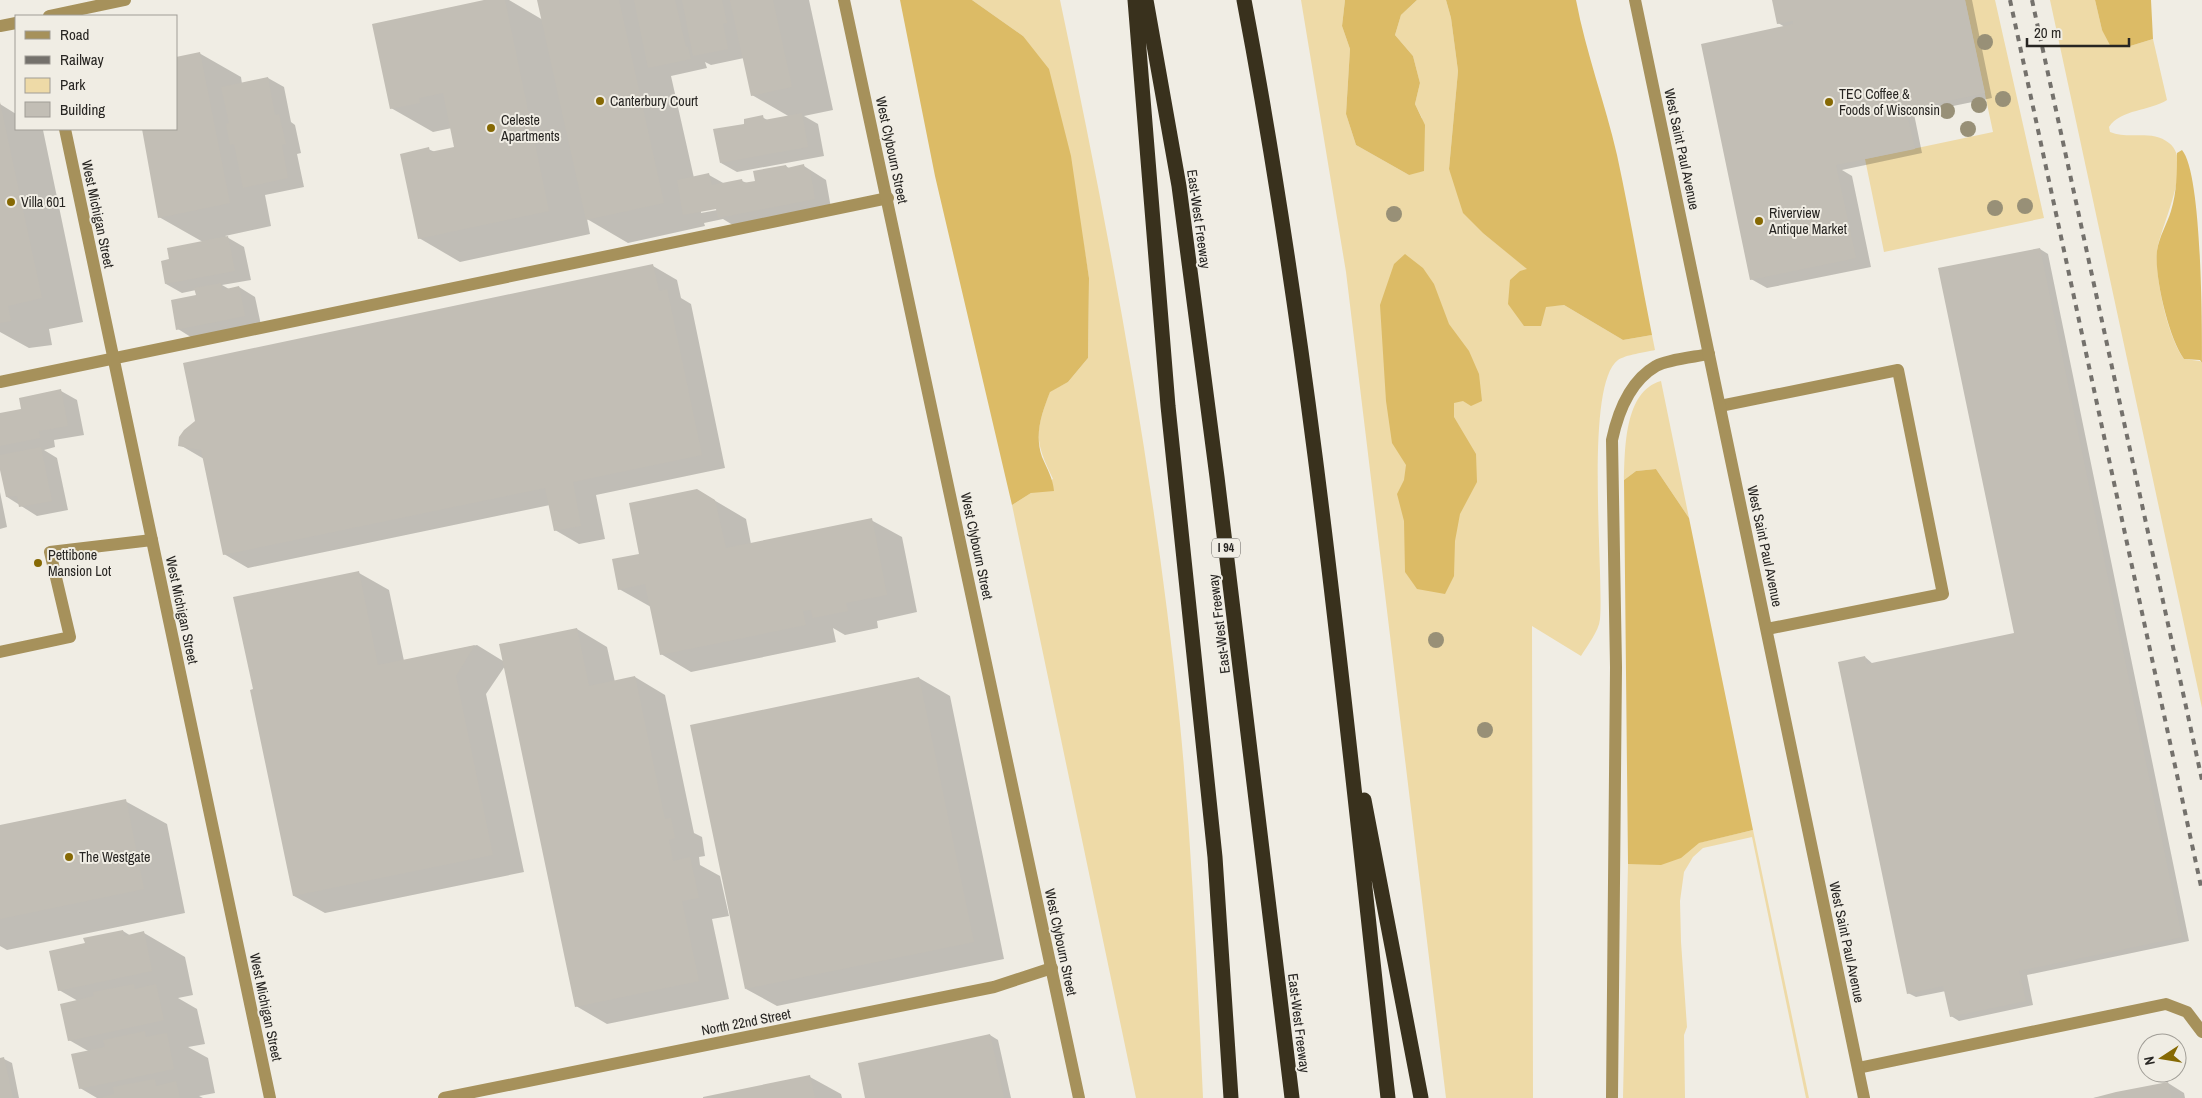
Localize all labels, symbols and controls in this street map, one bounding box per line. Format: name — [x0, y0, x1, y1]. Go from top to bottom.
legend — [15, 15, 178, 130]
scale bar — [2027, 15, 2130, 47]
text: 20 m — [2034, 22, 2061, 43]
text: Road — [60, 24, 89, 45]
text: Railway — [60, 49, 105, 70]
text: Park — [60, 74, 86, 95]
place label: TEC Coffee & Foods of Wisconsin — [1839, 85, 1940, 119]
street label: West Saint Paul Avenue — [1660, 87, 1704, 211]
place label: Canterbury Court — [610, 92, 698, 110]
marker: Canterbury Court — [594, 95, 606, 107]
street label: West Clybourn Street — [872, 95, 912, 205]
marker: TEC Coffee & Foods of Wisconsin — [1823, 96, 1835, 108]
text: Building — [60, 99, 105, 120]
place label: Celeste Apartments — [500, 111, 560, 145]
marker: Celeste Apartments — [485, 122, 497, 134]
street label: West Michigan Street — [78, 158, 118, 270]
street label: East-West Freeway — [1183, 168, 1215, 270]
place label: Villa 601 — [21, 193, 66, 211]
marker: Villa 601 — [5, 196, 17, 208]
place label: Riverview Antique Market — [1768, 204, 1847, 238]
marker: Riverview Antique Market — [1753, 215, 1765, 227]
street label: West Saint Paul Avenue — [1743, 484, 1787, 608]
street label: West Clybourn Street — [957, 491, 997, 601]
road number: I 94 — [1212, 538, 1240, 558]
place label: Pettibone Mansion Lot — [48, 546, 111, 580]
street label: West Michigan Street — [162, 554, 202, 666]
marker: Pettibone Mansion Lot — [32, 557, 44, 569]
street label: East-West Freeway — [1204, 573, 1234, 675]
place label: The Westgate — [79, 848, 150, 866]
marker: The Westgate — [63, 851, 75, 863]
street label: West Saint Paul Avenue — [1825, 880, 1869, 1004]
street label: West Clybourn Street — [1041, 887, 1081, 997]
street label: West Michigan Street — [246, 951, 286, 1063]
street label: East-West Freeway — [1284, 972, 1314, 1074]
street label: North 22nd Street — [700, 1005, 792, 1039]
north arrow — [2137, 1033, 2187, 1083]
text: N — [2140, 1055, 2159, 1067]

